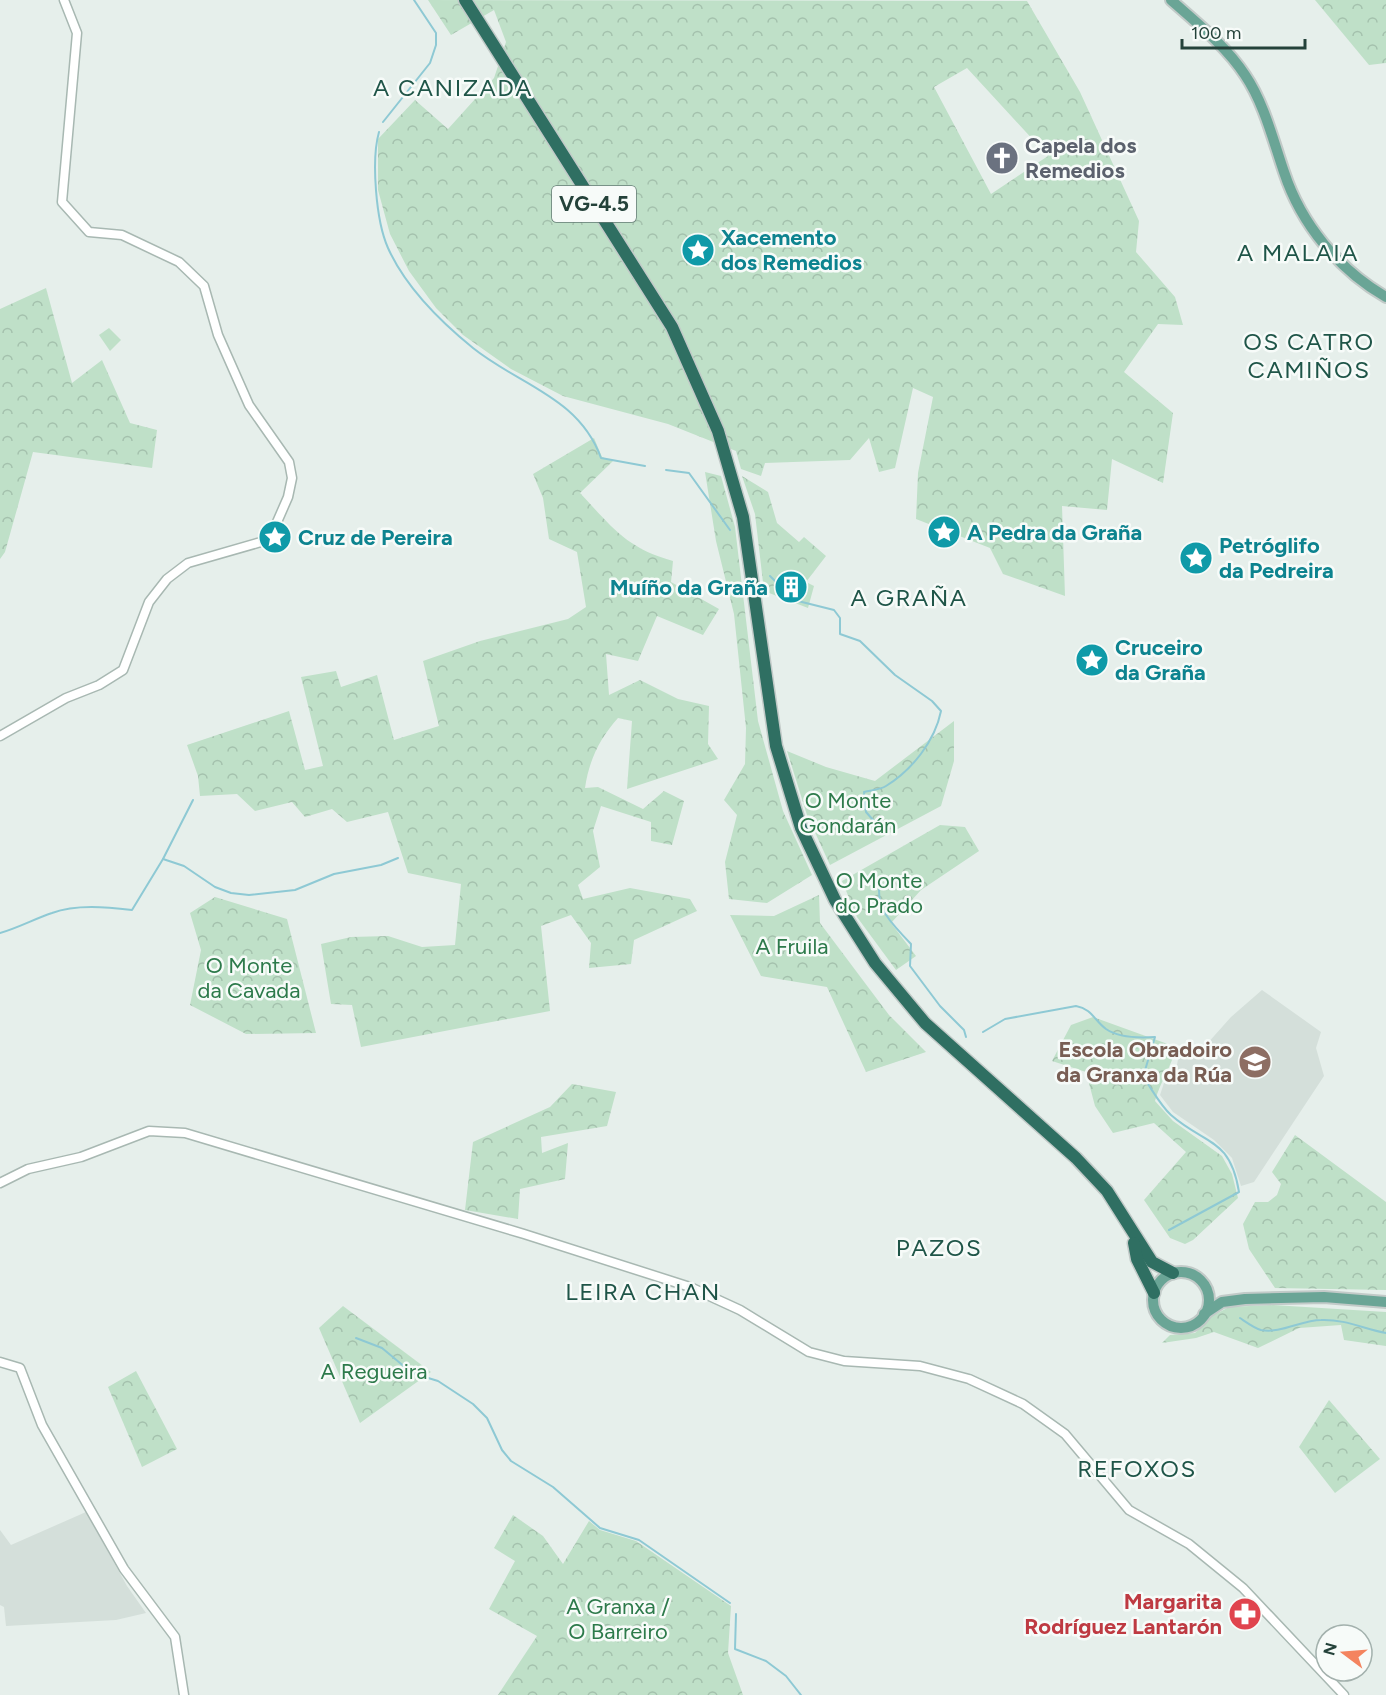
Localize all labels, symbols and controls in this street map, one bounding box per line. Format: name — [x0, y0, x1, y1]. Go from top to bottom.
scale bar — [1182, 12, 1305, 50]
text: 100 m — [1191, 22, 1241, 44]
district label: A CANIZADA — [373, 73, 533, 102]
place label: Capela dos Remedios — [1025, 132, 1137, 184]
church icon: Capela dos Remedios — [984, 140, 1020, 176]
road number: VG-4.5 — [552, 186, 636, 222]
place label: Xacemento dos Remedios — [721, 224, 862, 276]
place icon: Xacemento dos Remedios — [680, 232, 716, 268]
district label: A MALAIA — [1237, 238, 1359, 267]
district label: OS CATRO CAMIÑOS — [1243, 327, 1375, 384]
place icon: A Pedra da Graña — [926, 514, 962, 550]
place icon: Cruz de Pereira — [257, 519, 293, 555]
place label: A Pedra da Graña — [967, 519, 1142, 546]
place label: Cruz de Pereira — [298, 524, 453, 551]
place label: Petróglifo da Pedreira — [1219, 532, 1334, 584]
place icon: Petróglifo da Pedreira — [1178, 540, 1214, 576]
building icon: Muíño da Graña — [773, 569, 809, 605]
place label: Muíño da Graña — [610, 574, 768, 601]
district label: A GRAÑA — [850, 583, 968, 612]
place label: Cruceiro da Graña — [1115, 634, 1206, 686]
place icon: Cruceiro da Graña — [1074, 642, 1110, 678]
park label: O Monte Gondarán — [800, 787, 896, 839]
park label: O Monte do Prado — [835, 867, 923, 919]
park label: A Fruila — [756, 933, 828, 960]
park label: O Monte da Cavada — [198, 952, 300, 1004]
place label: Escola Obradoiro da Granxa da Rúa — [1056, 1036, 1232, 1088]
school or university icon: Escola Obradoiro da Granxa da Rúa — [1237, 1044, 1273, 1080]
district label: PAZOS — [896, 1233, 982, 1262]
district label: LEIRA CHAN — [565, 1277, 721, 1306]
park label: A Regueira — [320, 1358, 428, 1385]
district label: REFOXOS — [1077, 1454, 1197, 1483]
place label: Margarita Rodríguez Lantarón — [1024, 1588, 1222, 1640]
park label: A Granxa / O Barreiro — [566, 1593, 670, 1645]
pharmacy icon: Margarita Rodríguez Lantarón — [1227, 1596, 1263, 1632]
north arrow — [1314, 1623, 1374, 1683]
text: N — [1319, 1640, 1341, 1658]

